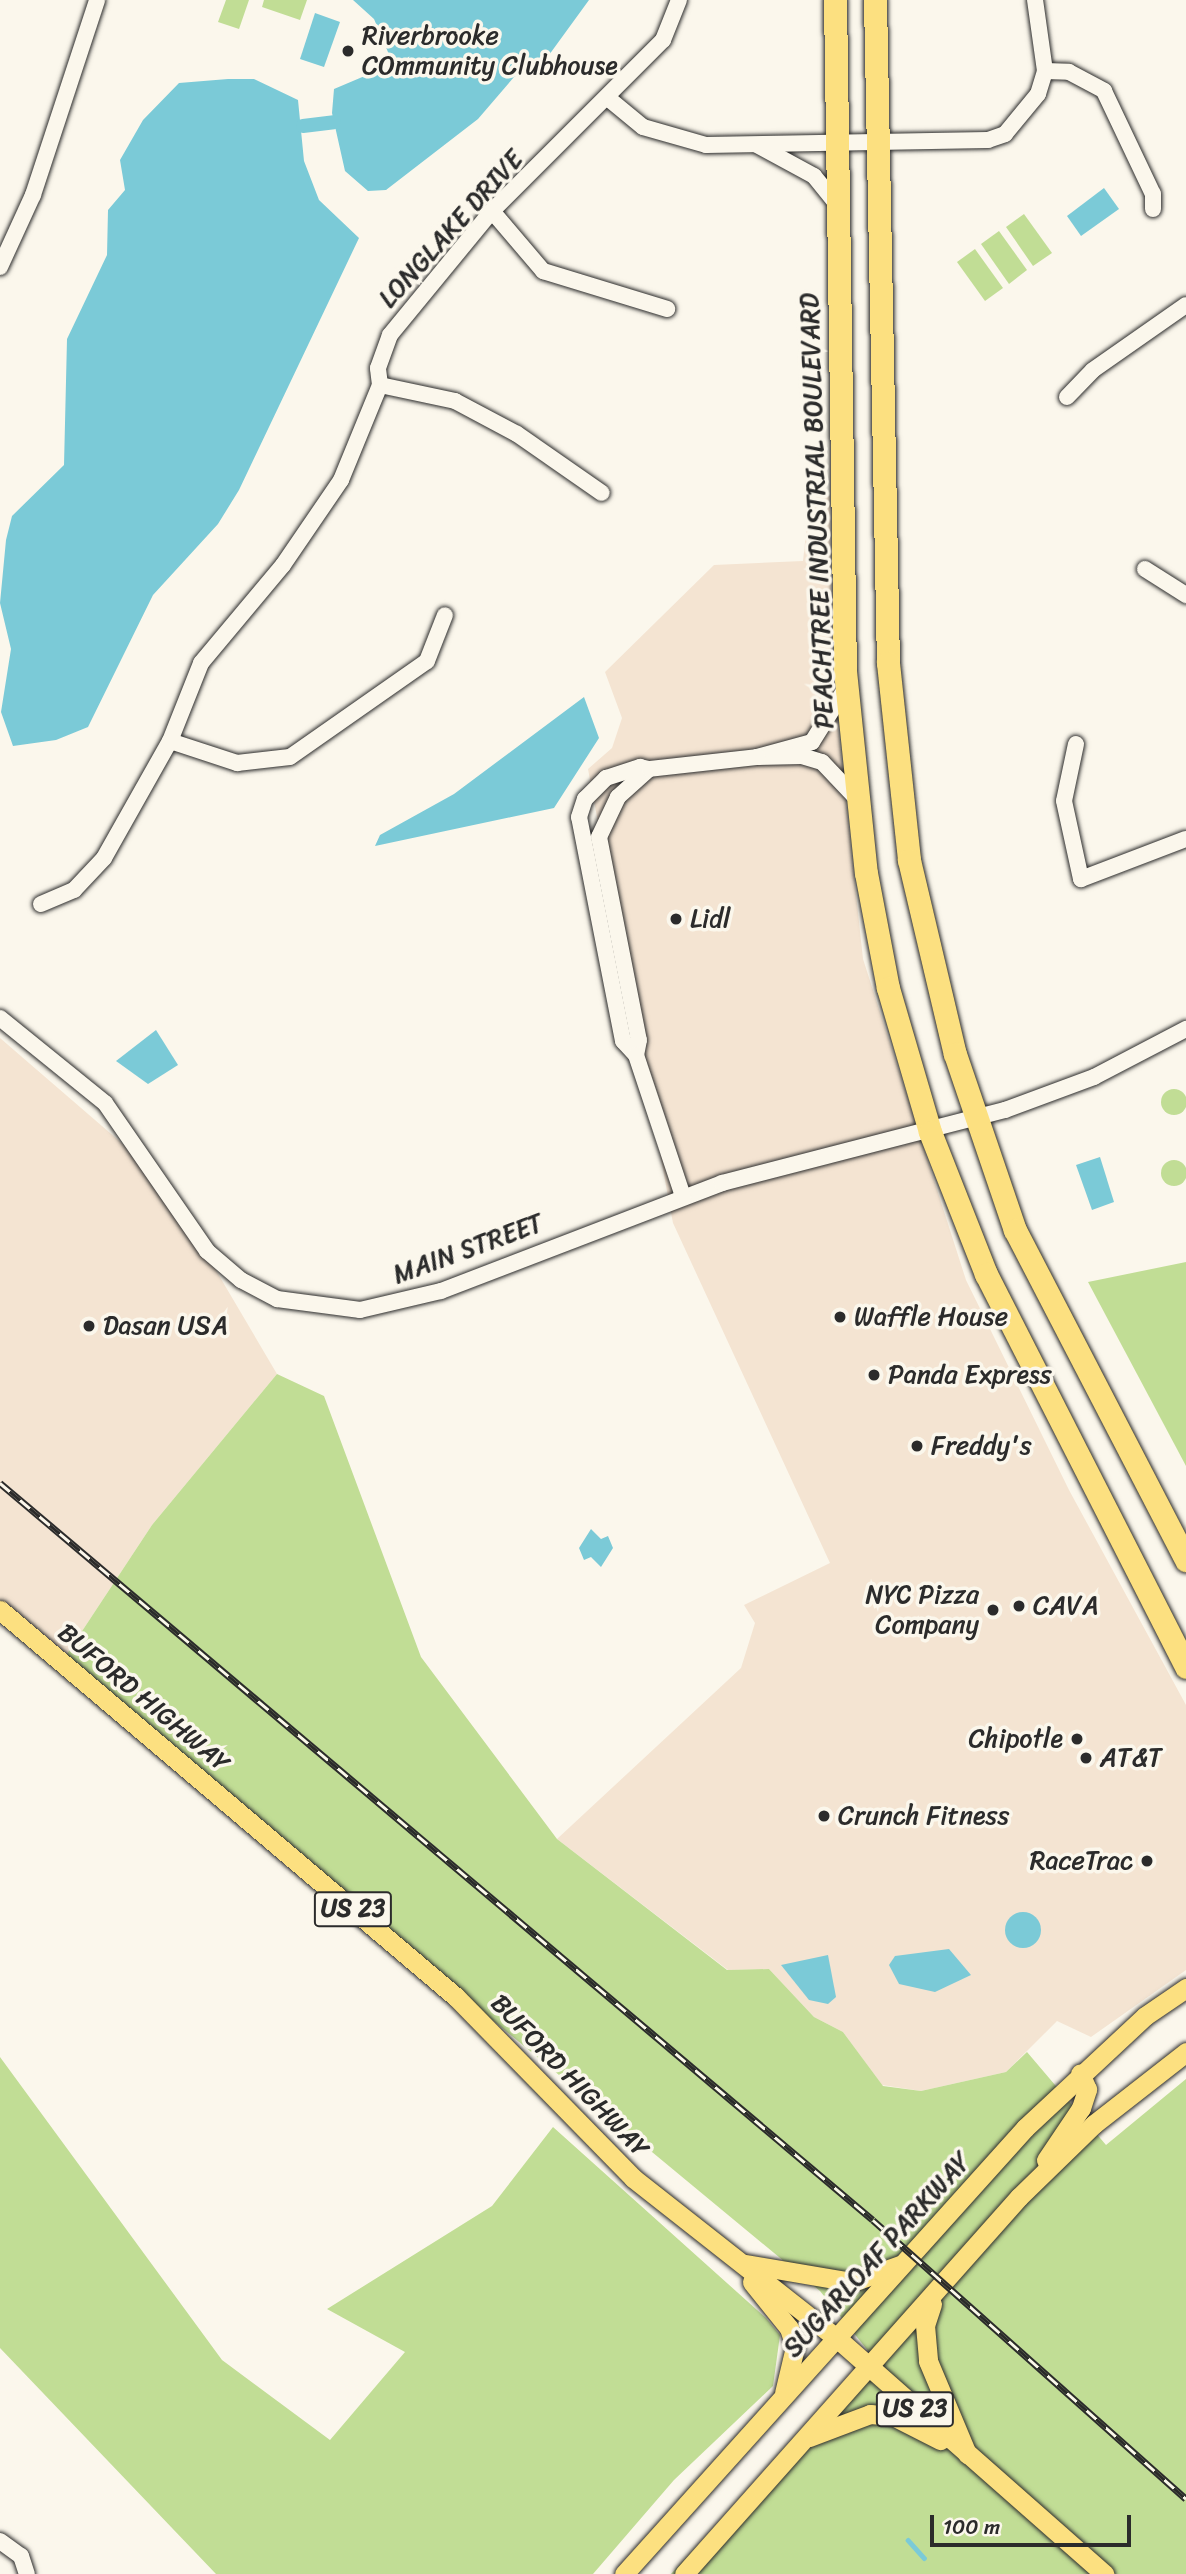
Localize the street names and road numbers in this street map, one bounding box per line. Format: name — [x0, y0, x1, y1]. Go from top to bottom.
street label: LONGLAKE DRIVE — [372, 144, 530, 314]
street label: PEACHTREE INDUSTRIAL BOULEVARD — [794, 293, 840, 729]
street label: MAIN STREET — [387, 1207, 549, 1291]
street label: BUFORD HIGHWAY — [52, 1617, 236, 1779]
road number: US 23 — [313, 1888, 393, 1930]
street label: BUFORD HIGHWAY — [484, 1988, 656, 2164]
street label: SUGARLOAF PARKWAY — [778, 2148, 976, 2362]
road number: US 23 — [875, 2388, 955, 2430]

